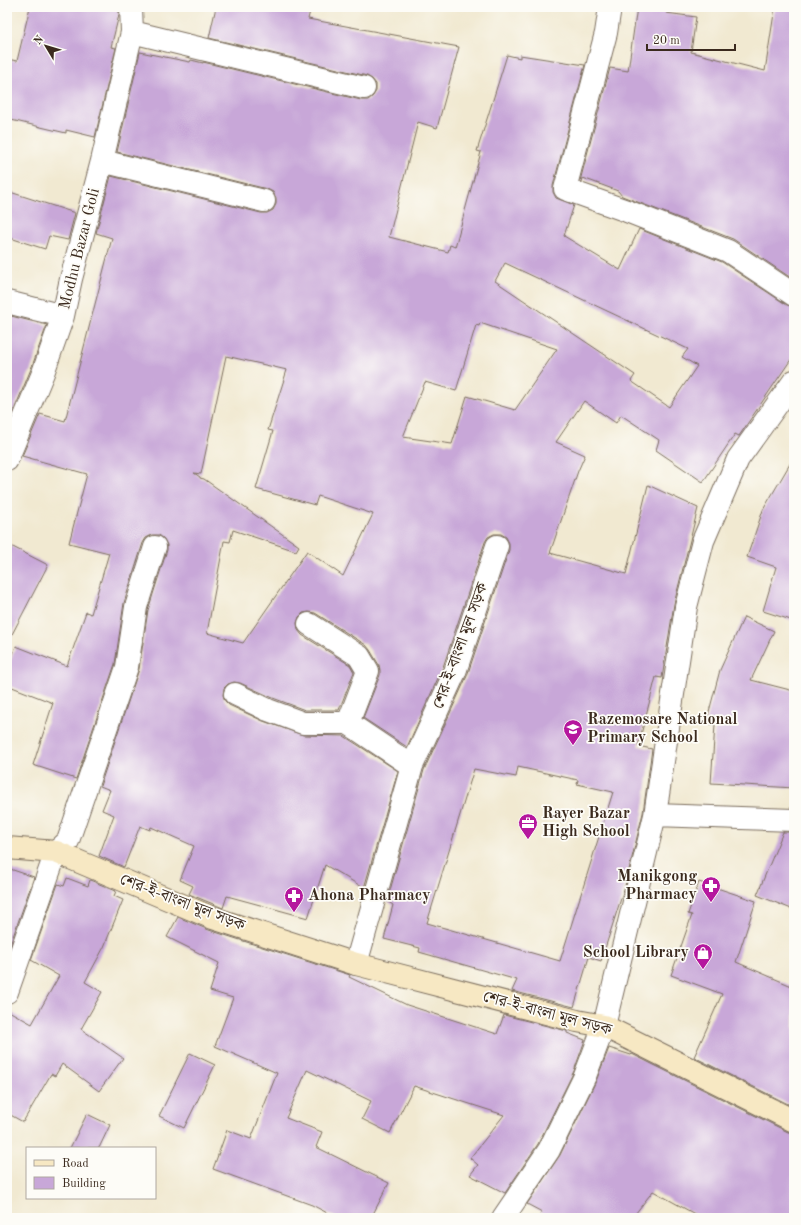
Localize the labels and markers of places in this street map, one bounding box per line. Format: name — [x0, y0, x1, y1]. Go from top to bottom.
place label: Razemosare National Primary School — [587, 712, 738, 746]
school or university icon: Razemosare National Primary School — [562, 718, 584, 746]
place label: Rayer Bazar High School — [542, 806, 630, 840]
office icon: Rayer Bazar High School — [517, 812, 539, 840]
place label: Manikgong Pharmacy — [617, 869, 697, 903]
pharmacy icon: Manikgong Pharmacy — [700, 875, 722, 903]
pharmacy icon: Ahona Pharmacy — [283, 885, 305, 913]
place label: Ahona Pharmacy — [308, 888, 431, 904]
shop icon: School Library — [692, 942, 714, 970]
place label: School Library — [583, 945, 689, 961]

